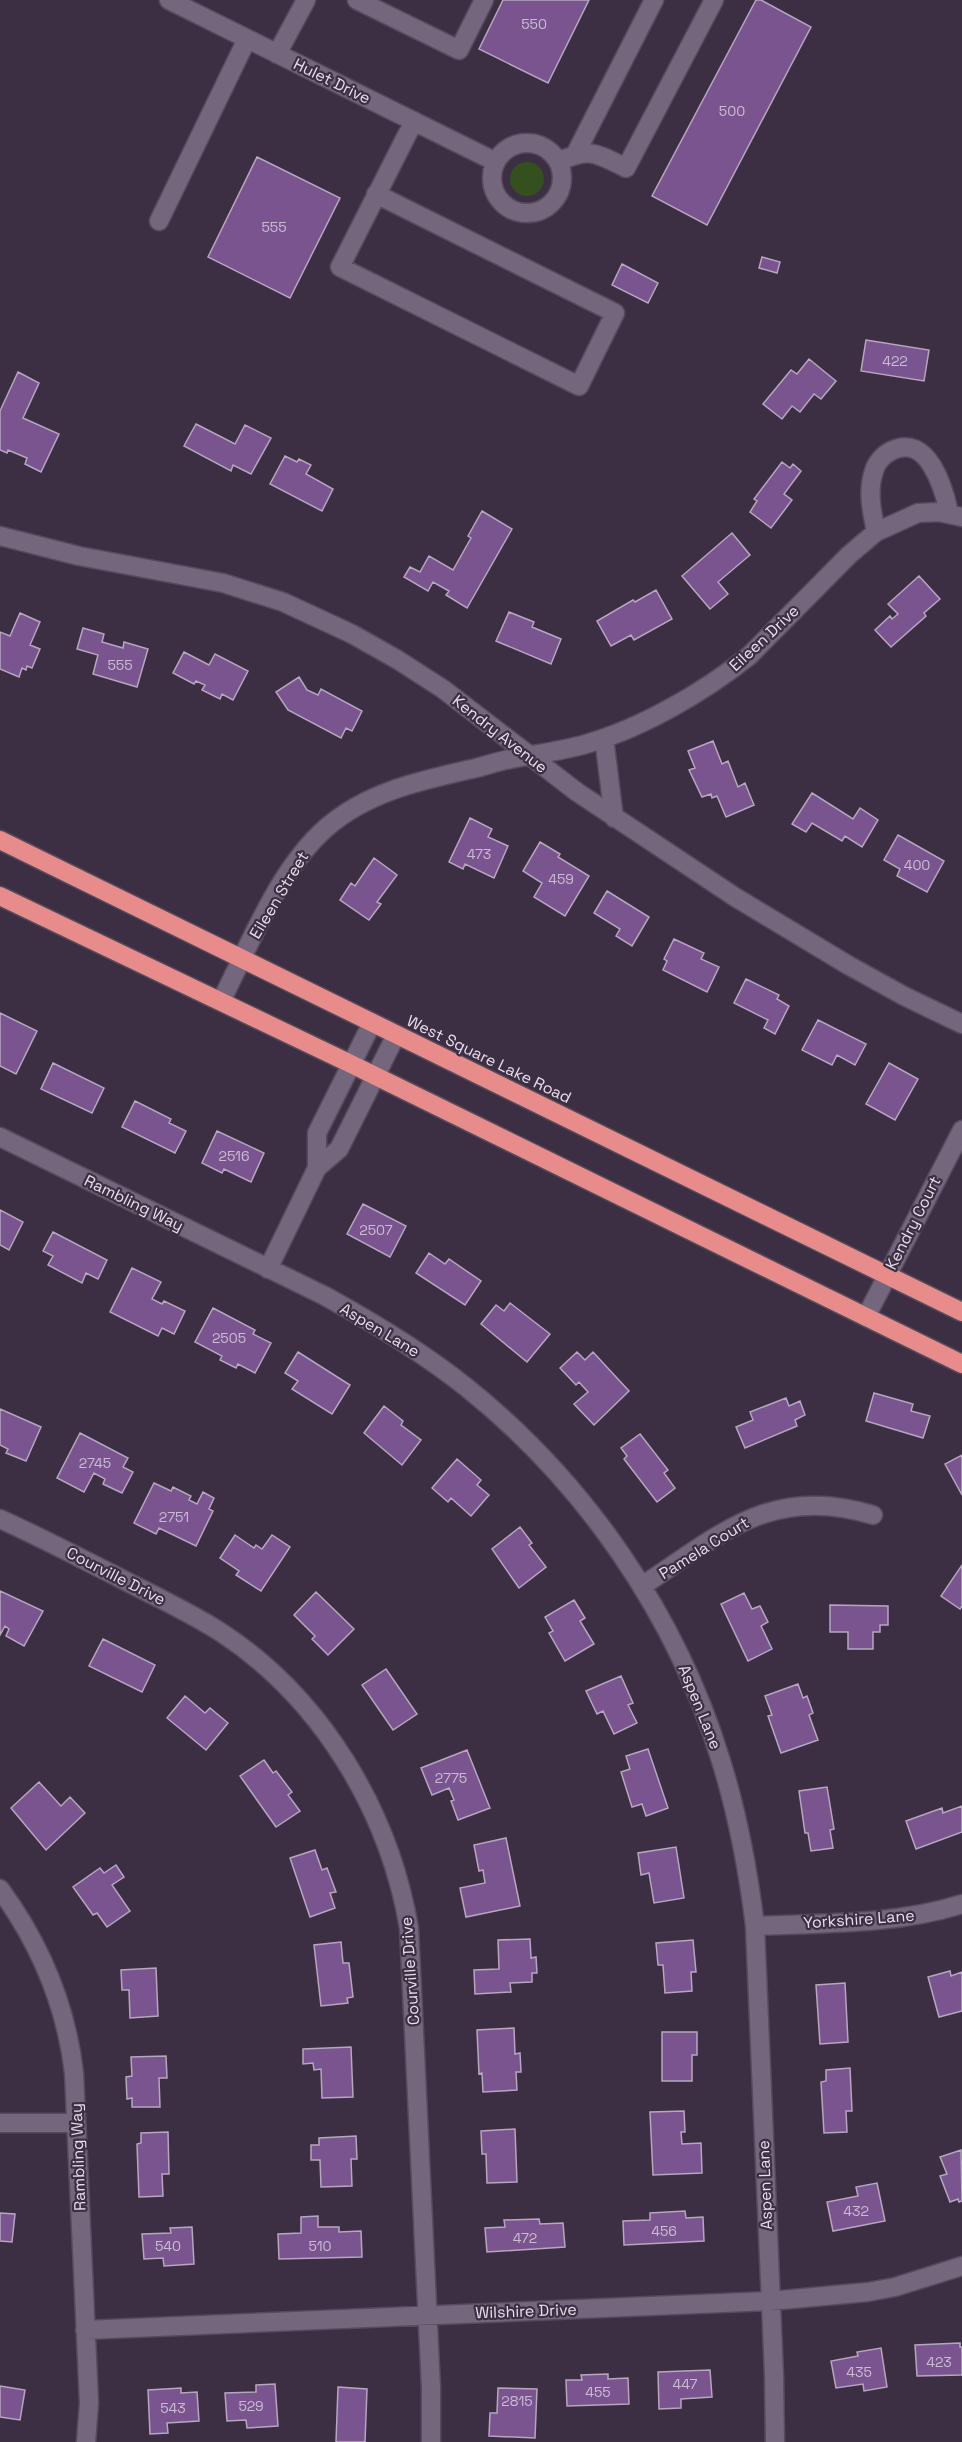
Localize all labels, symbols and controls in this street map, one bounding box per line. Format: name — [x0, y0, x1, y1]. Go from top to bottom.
house number: 550 — [521, 15, 547, 33]
street label: Hulet Drive — [290, 53, 374, 109]
house number: 500 — [719, 102, 745, 120]
house number: 555 — [261, 218, 287, 236]
house number: 422 — [882, 352, 908, 370]
street label: Eileen Drive — [725, 600, 803, 676]
house number: 555 — [107, 656, 133, 674]
street label: Kendry Avenue — [448, 690, 552, 778]
house number: 473 — [467, 845, 491, 863]
street label: Eileen Street — [245, 847, 313, 943]
house number: 400 — [904, 856, 930, 874]
house number: 459 — [548, 870, 574, 888]
street label: West Square Lake Road — [403, 1010, 575, 1108]
house number: 2516 — [218, 1147, 250, 1165]
street label: Rambling Way — [81, 1170, 187, 1236]
street label: Kendry Court — [880, 1173, 946, 1273]
house number: 2507 — [359, 1221, 393, 1239]
street label: Aspen Lane — [336, 1298, 424, 1362]
house number: 2505 — [212, 1329, 246, 1347]
house number: 2745 — [79, 1454, 111, 1472]
house number: 2751 — [159, 1508, 189, 1526]
street label: Pamela Court — [655, 1512, 753, 1584]
street label: Courville Drive — [63, 1542, 169, 1610]
street label: Aspen Lane — [674, 1662, 726, 1752]
house number: 2775 — [435, 1769, 467, 1787]
street label: Yorkshire Lane — [803, 1905, 915, 1933]
street label: Courville Drive — [396, 1916, 424, 2026]
street label: Rambling Way — [66, 2103, 90, 2211]
street label: Aspen Lane — [753, 2140, 777, 2230]
house number: 432 — [843, 2202, 869, 2220]
house number: 456 — [651, 2222, 677, 2240]
house number: 472 — [513, 2229, 537, 2247]
house number: 540 — [155, 2237, 181, 2255]
house number: 510 — [308, 2237, 332, 2255]
street label: Wilshire Drive — [475, 2299, 577, 2323]
house number: 423 — [926, 2353, 952, 2371]
house number: 435 — [846, 2363, 872, 2381]
house number: 447 — [673, 2375, 698, 2393]
house number: 455 — [585, 2383, 611, 2401]
house number: 2815 — [501, 2392, 533, 2410]
house number: 529 — [238, 2397, 264, 2415]
house number: 543 — [160, 2399, 186, 2417]

